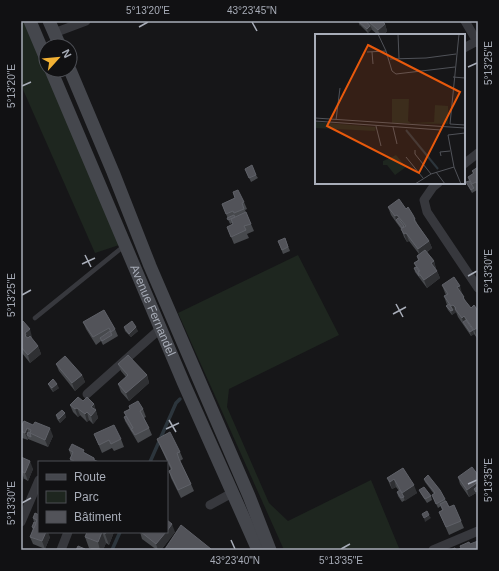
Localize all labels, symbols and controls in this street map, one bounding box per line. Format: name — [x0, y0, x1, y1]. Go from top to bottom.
text: 5°13'20"E — [126, 5, 170, 16]
text: 43°23'45"N — [227, 5, 277, 16]
inset map — [315, 34, 465, 184]
north arrow — [38, 38, 78, 78]
text: 5°13'25"E — [483, 41, 494, 85]
text: N — [60, 47, 74, 60]
text: 5°13'20"E — [6, 64, 17, 108]
text: 5°13'30"E — [483, 249, 494, 293]
street label: Avenue Fernandel — [127, 262, 178, 358]
text: 5°13'25"E — [6, 273, 17, 317]
text: 5°13'35"E — [483, 458, 494, 502]
legend — [38, 461, 168, 533]
text: Route — [74, 470, 106, 484]
text: 5°13'30"E — [6, 481, 17, 525]
text: Parc — [74, 490, 99, 504]
text: Bâtiment — [74, 510, 122, 524]
text: 43°23'40"N — [210, 555, 260, 566]
text: 5°13'35"E — [319, 555, 363, 566]

